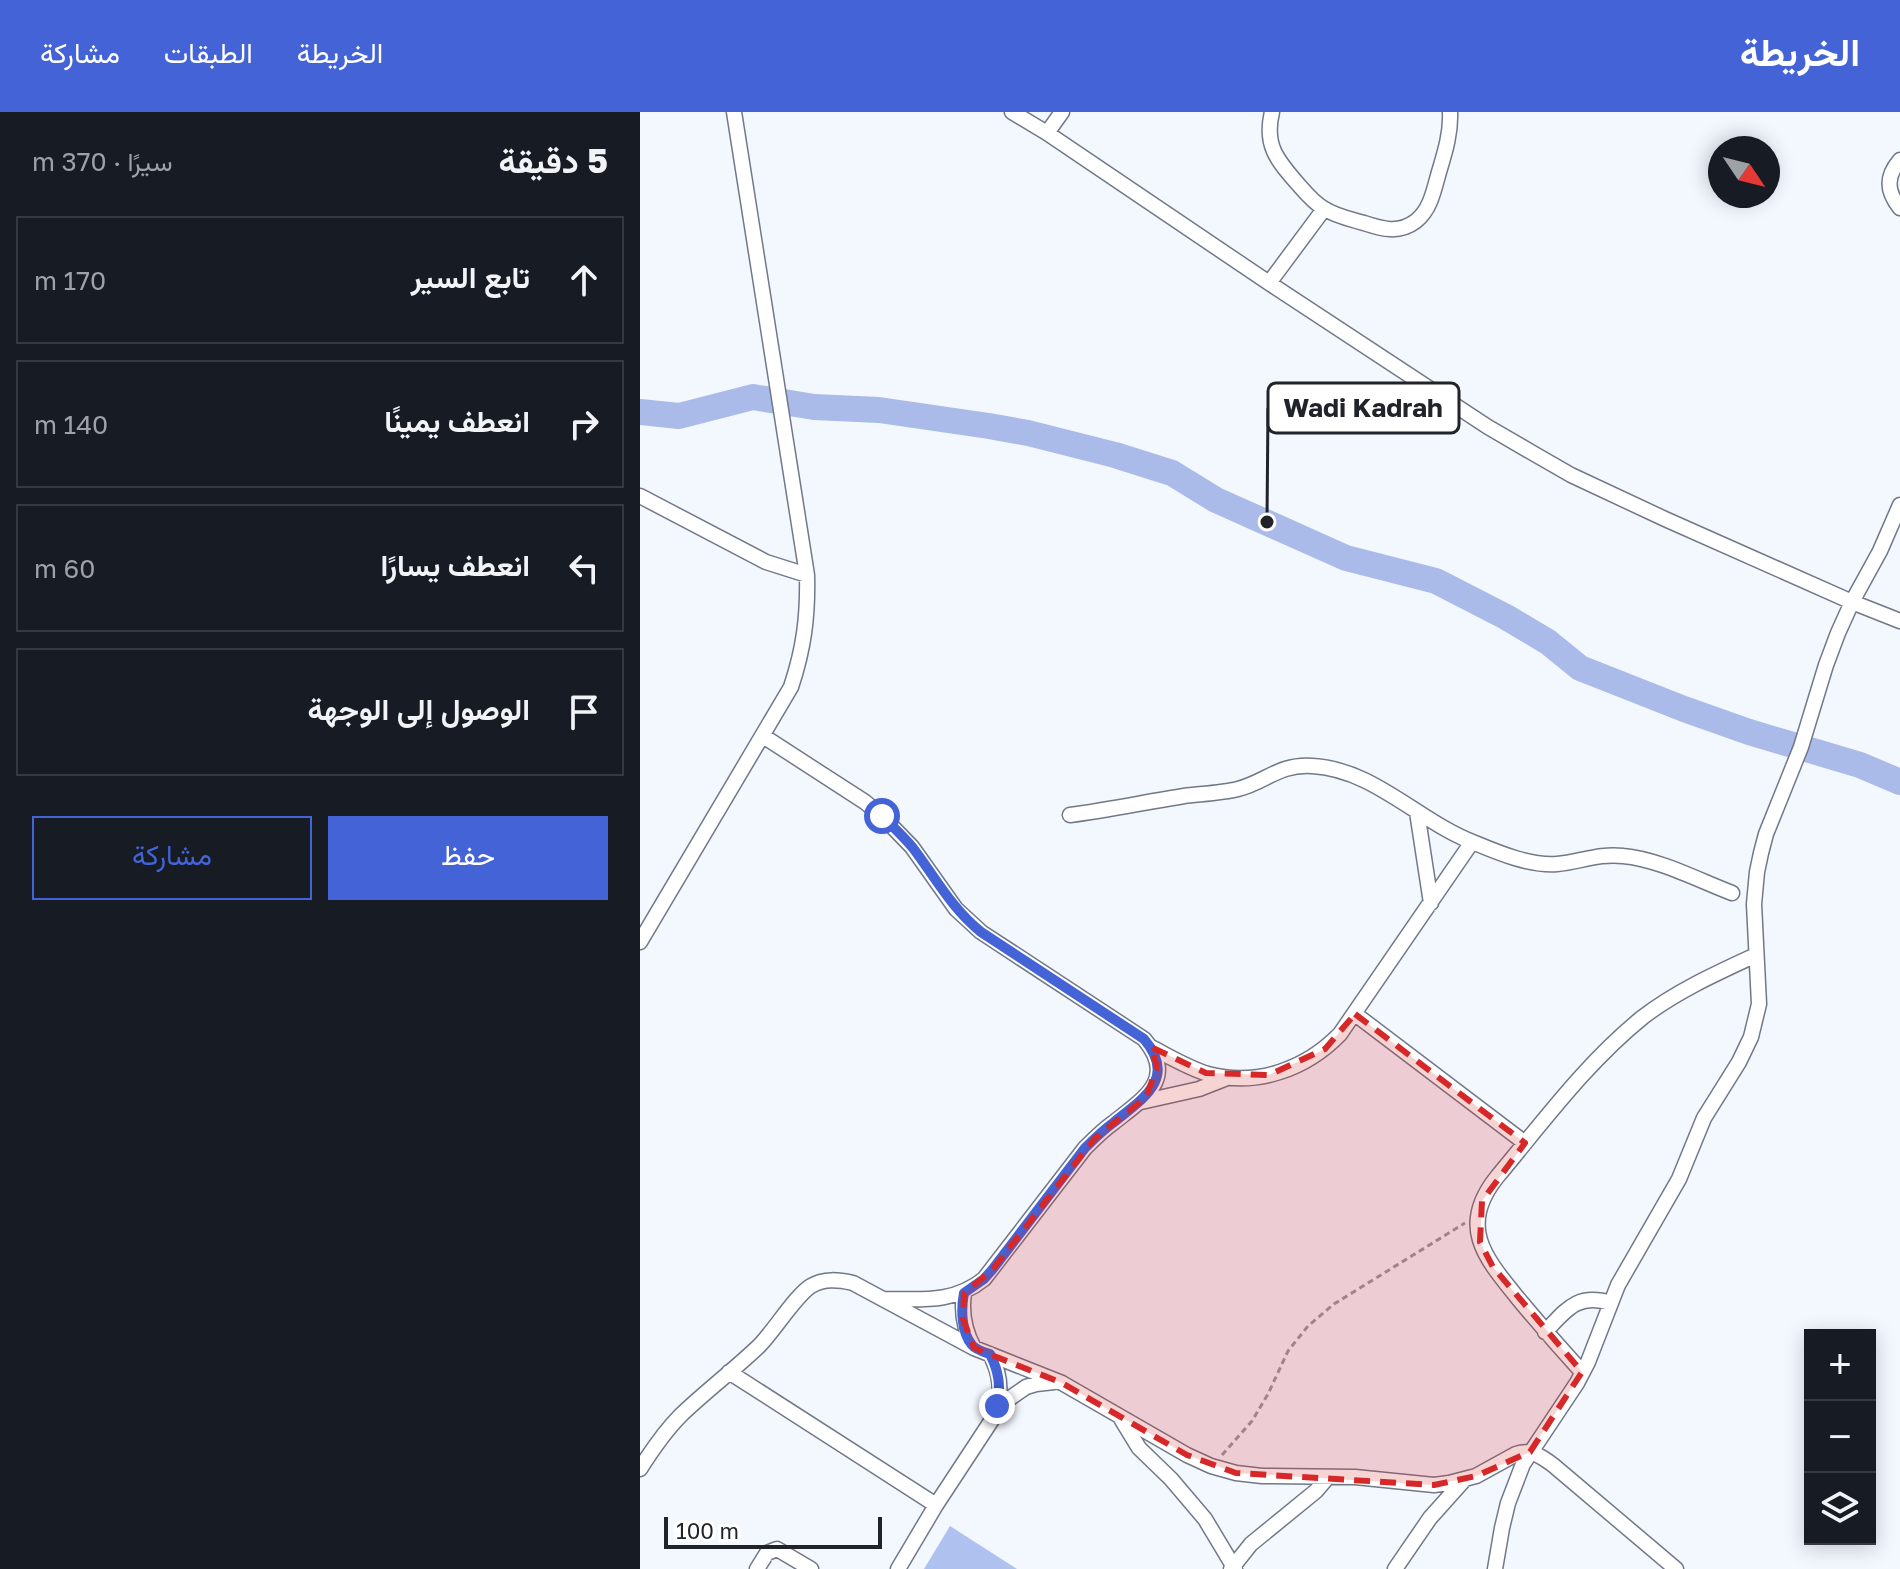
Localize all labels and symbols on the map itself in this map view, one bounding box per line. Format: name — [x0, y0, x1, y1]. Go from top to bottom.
north arrow — [1708, 136, 1780, 208]
callout: Wadi Kadrah — [1268, 383, 1459, 433]
text: Wadi Kadrah — [1283, 392, 1443, 423]
route start — [864, 798, 900, 834]
route end — [979, 1388, 1015, 1424]
scale bar — [664, 1513, 882, 1549]

